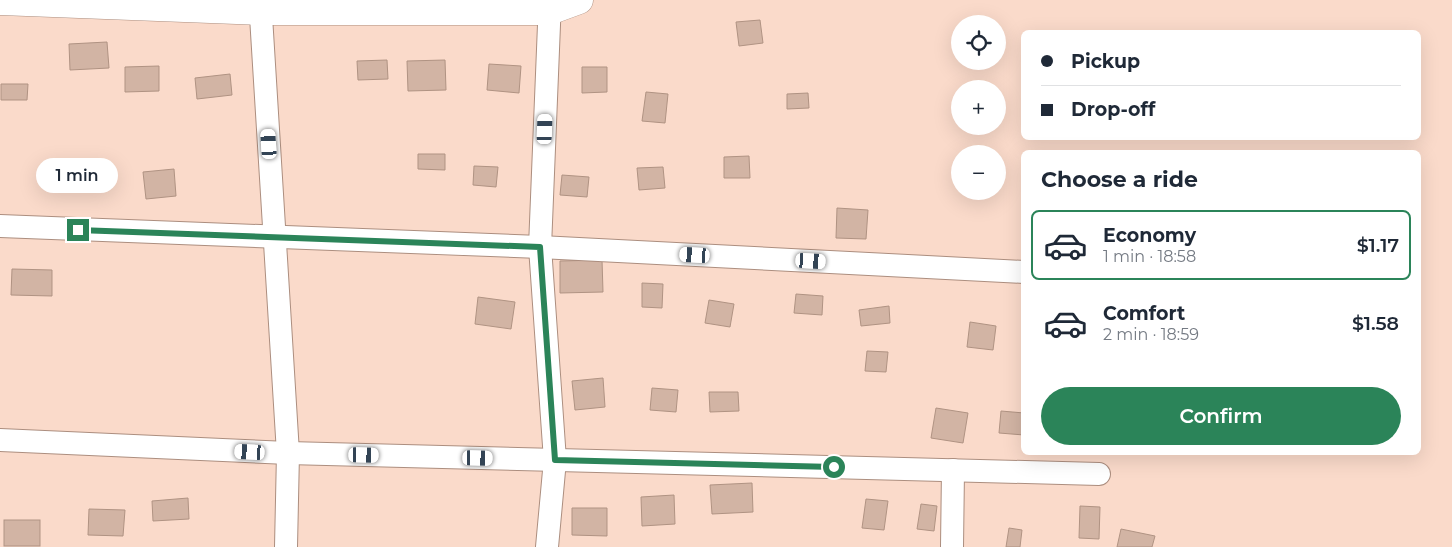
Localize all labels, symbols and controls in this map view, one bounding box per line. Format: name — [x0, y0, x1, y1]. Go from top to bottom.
map controls — [951, 15, 1006, 200]
button: locate — [951, 15, 1006, 70]
text: Pickup — [1071, 50, 1140, 73]
button: + — [951, 80, 1006, 135]
text: Drop-off — [1071, 98, 1155, 121]
car — [536, 114, 553, 144]
car — [260, 129, 277, 159]
button: − — [951, 145, 1006, 200]
callout: 1 min — [37, 158, 119, 192]
text: 1 min — [56, 166, 98, 185]
text: Choose a ride — [1041, 166, 1198, 193]
route end — [67, 219, 89, 241]
icon: car — [1043, 223, 1088, 268]
text: Economy — [1103, 224, 1196, 247]
text: $1.17 — [1357, 234, 1399, 257]
car — [679, 247, 710, 263]
text: 1 min · 18:58 — [1103, 247, 1196, 266]
car — [795, 253, 826, 269]
icon: car — [1043, 301, 1088, 346]
text: Comfort — [1103, 302, 1185, 325]
text: $1.58 — [1352, 312, 1399, 335]
text: 2 min · 18:59 — [1103, 325, 1199, 344]
button: Confirm — [1041, 387, 1401, 445]
car — [234, 444, 265, 460]
car — [348, 447, 379, 463]
car — [462, 450, 493, 466]
route start — [823, 456, 845, 478]

